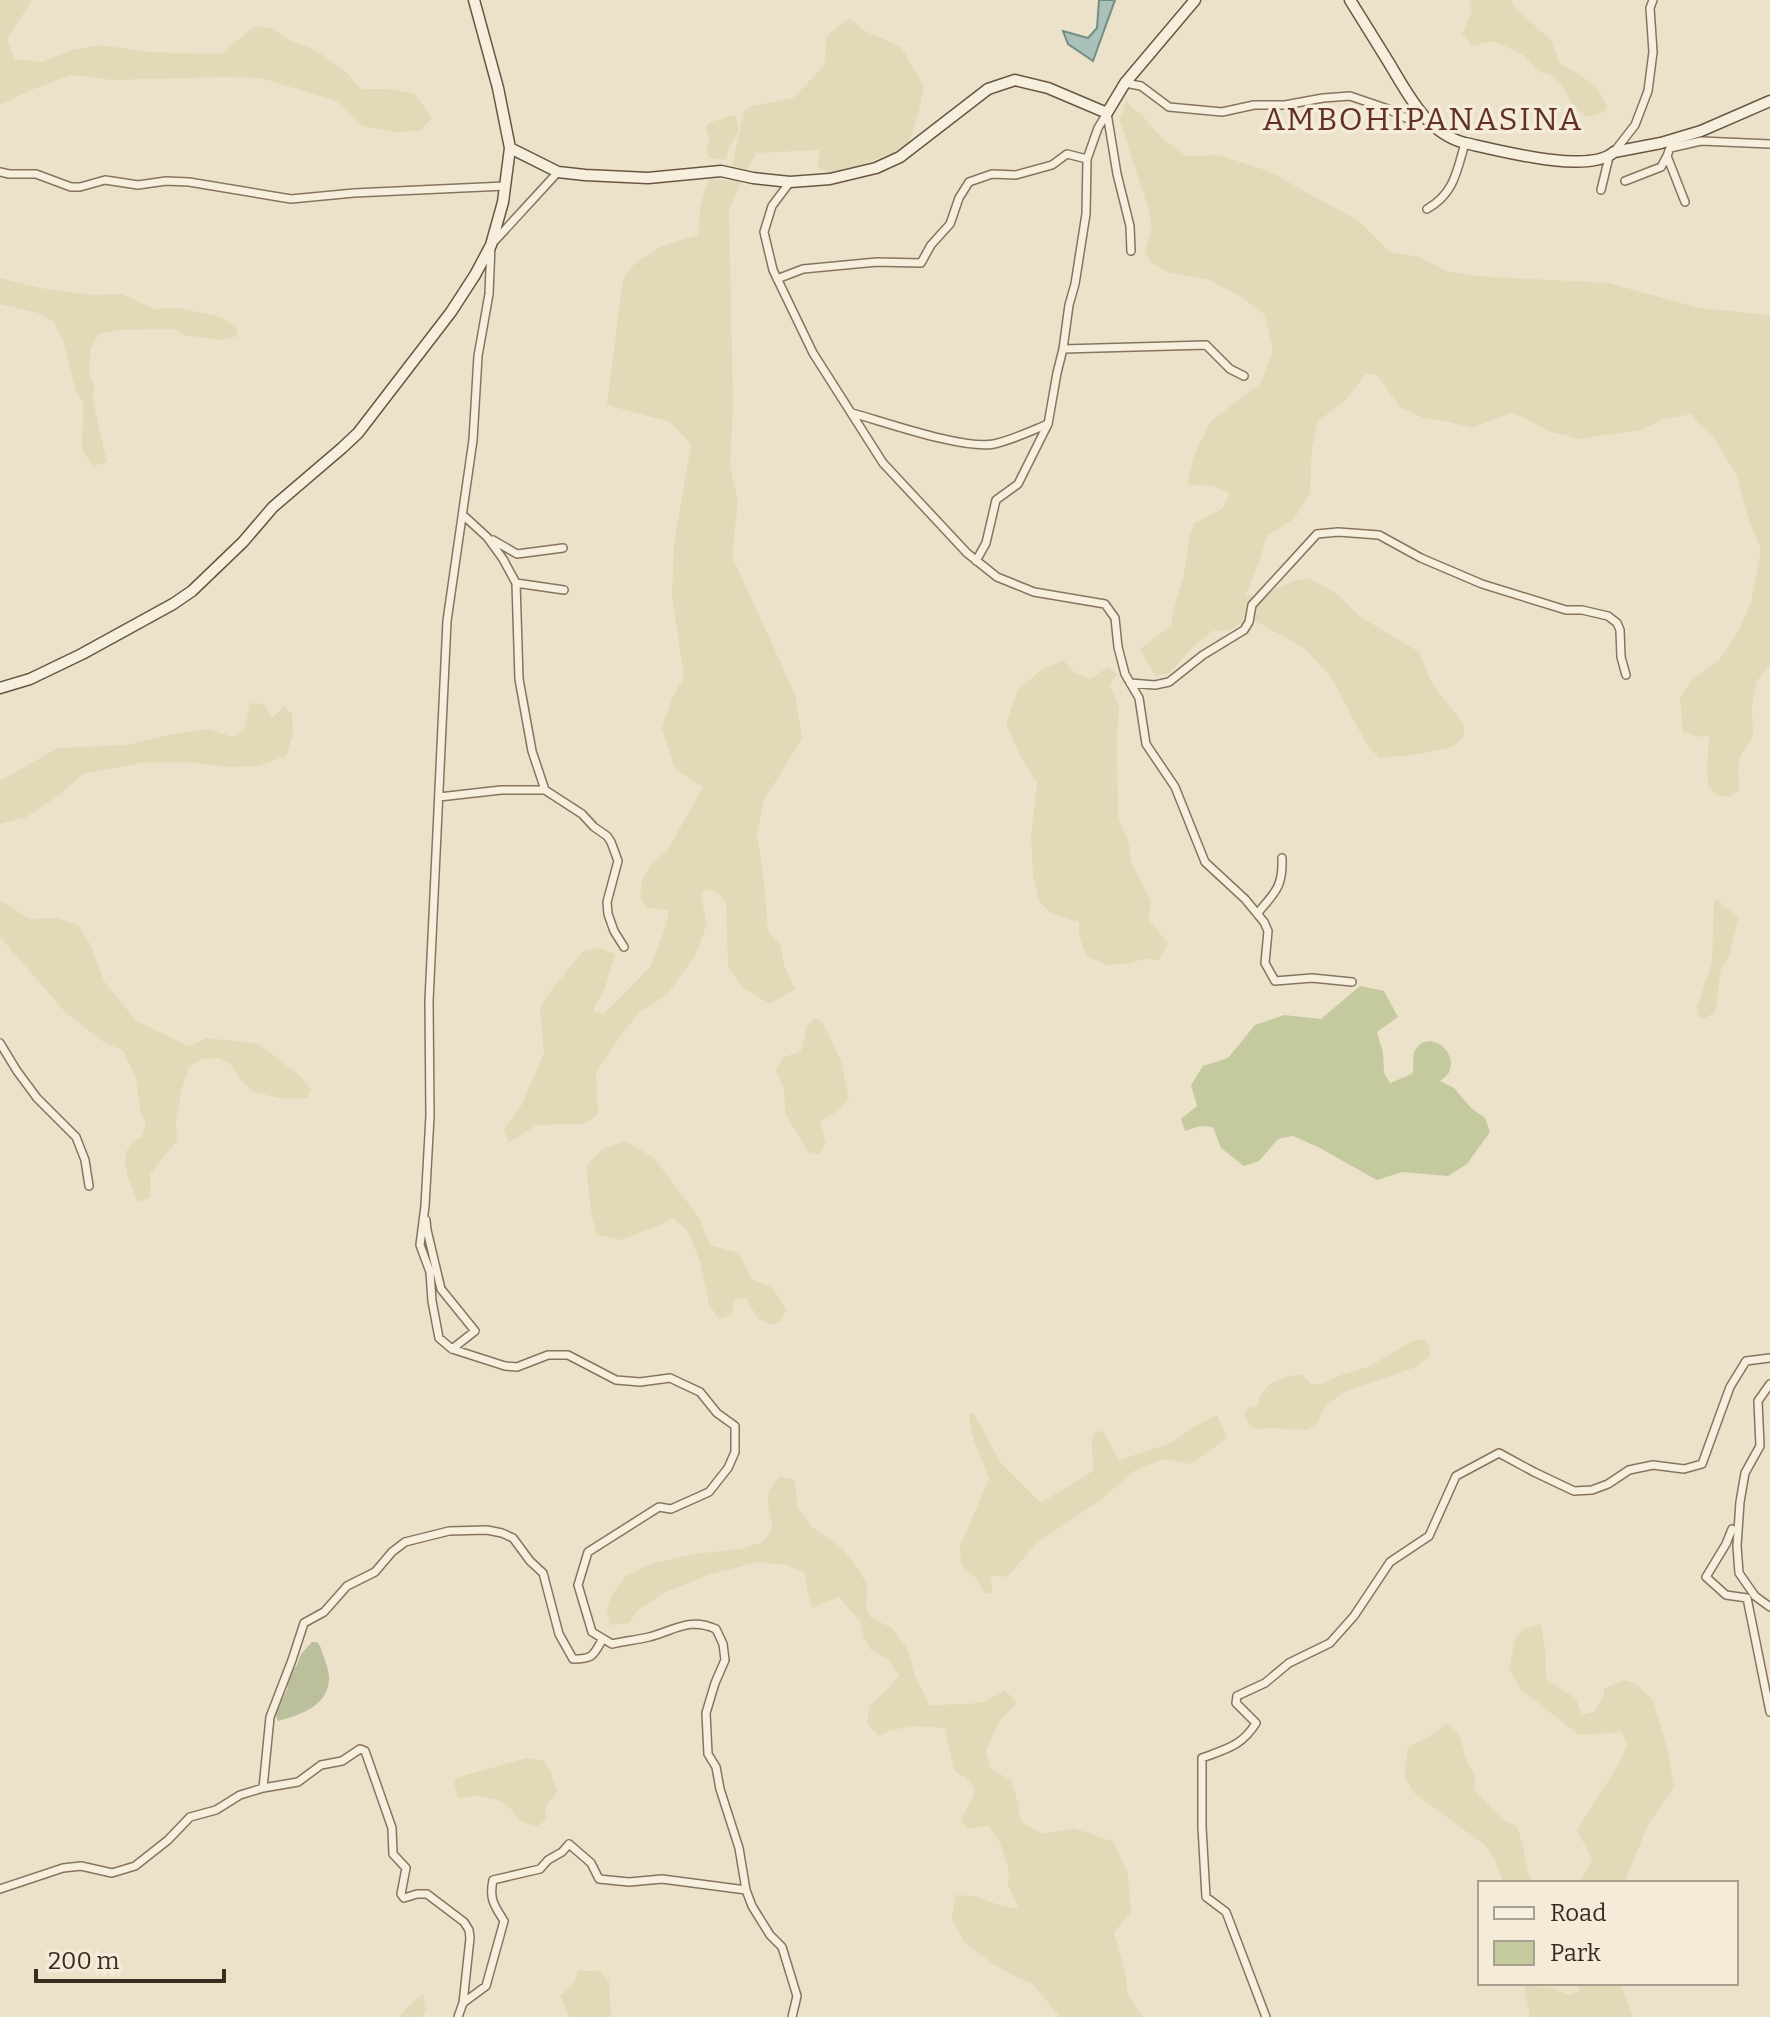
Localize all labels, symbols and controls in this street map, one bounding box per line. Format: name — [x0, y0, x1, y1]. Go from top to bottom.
district label: AMBOHIPANASINA — [1262, 100, 1584, 138]
legend — [1478, 1881, 1738, 1985]
text: Road — [1550, 1899, 1606, 1927]
scale bar — [36, 1933, 224, 1983]
text: Park — [1550, 1939, 1601, 1967]
text: 200 m — [48, 1947, 120, 1975]

